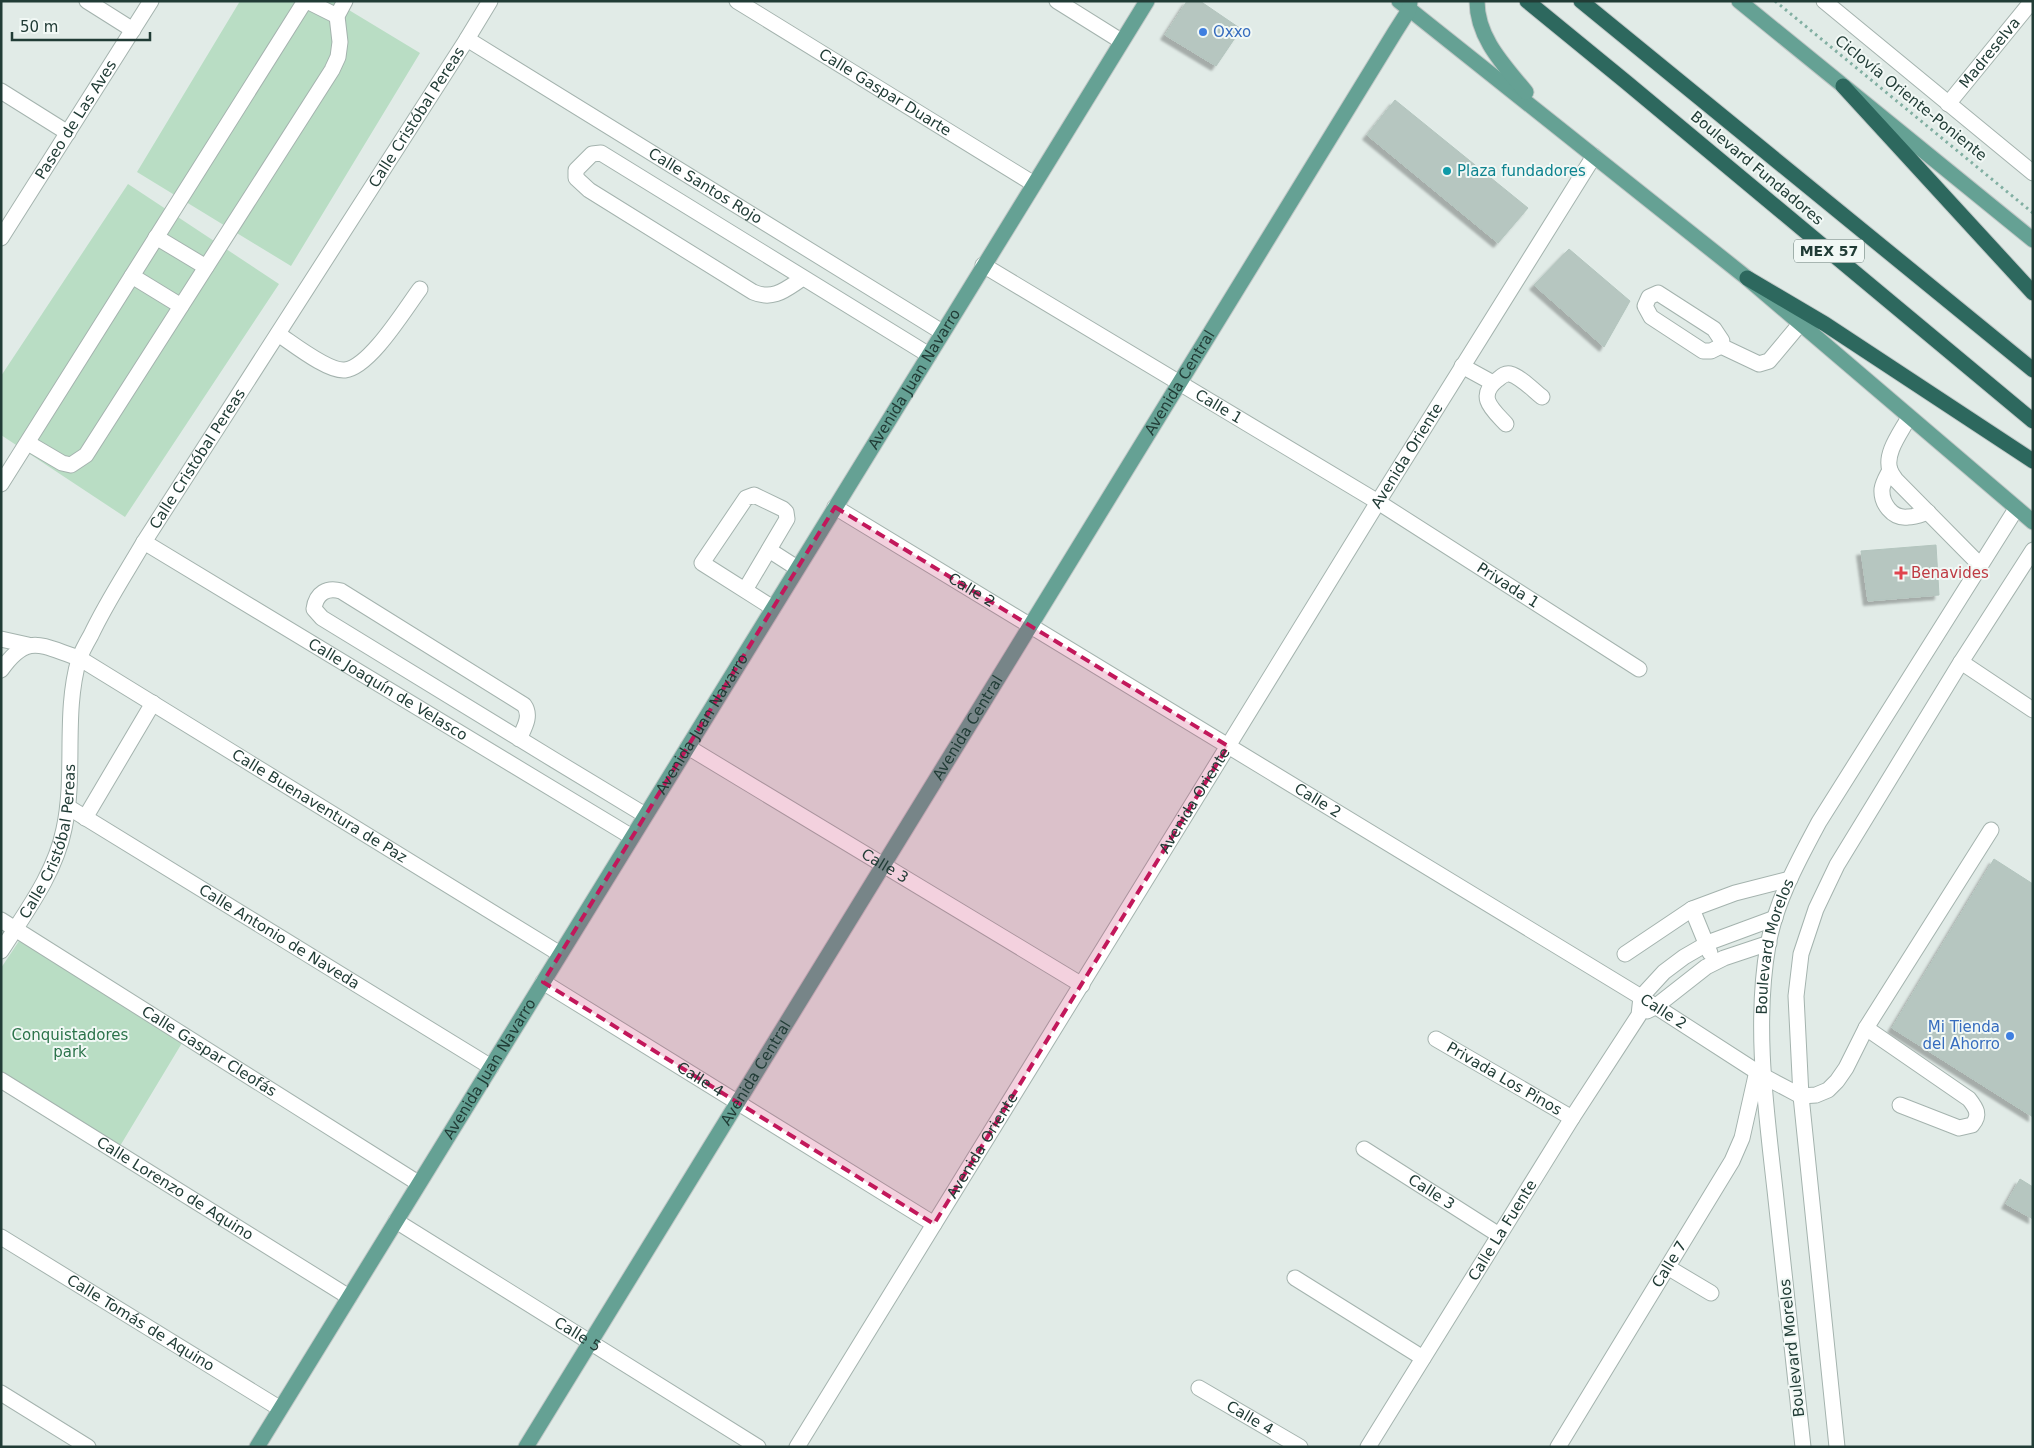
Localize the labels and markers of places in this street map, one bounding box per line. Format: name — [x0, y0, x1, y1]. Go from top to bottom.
place label: Oxxo — [1213, 23, 1251, 41]
marker: Oxxo — [1197, 26, 1209, 38]
place label: Plaza fundadores — [1457, 162, 1586, 180]
marker: Plaza fundadores — [1441, 165, 1453, 177]
place label: Benavides — [1911, 564, 1989, 582]
marker: Benavides — [1895, 567, 1907, 579]
place label: Mi Tienda del Ahorro — [1922, 1018, 2000, 1053]
marker: Mi Tienda del Ahorro — [2004, 1030, 2016, 1042]

